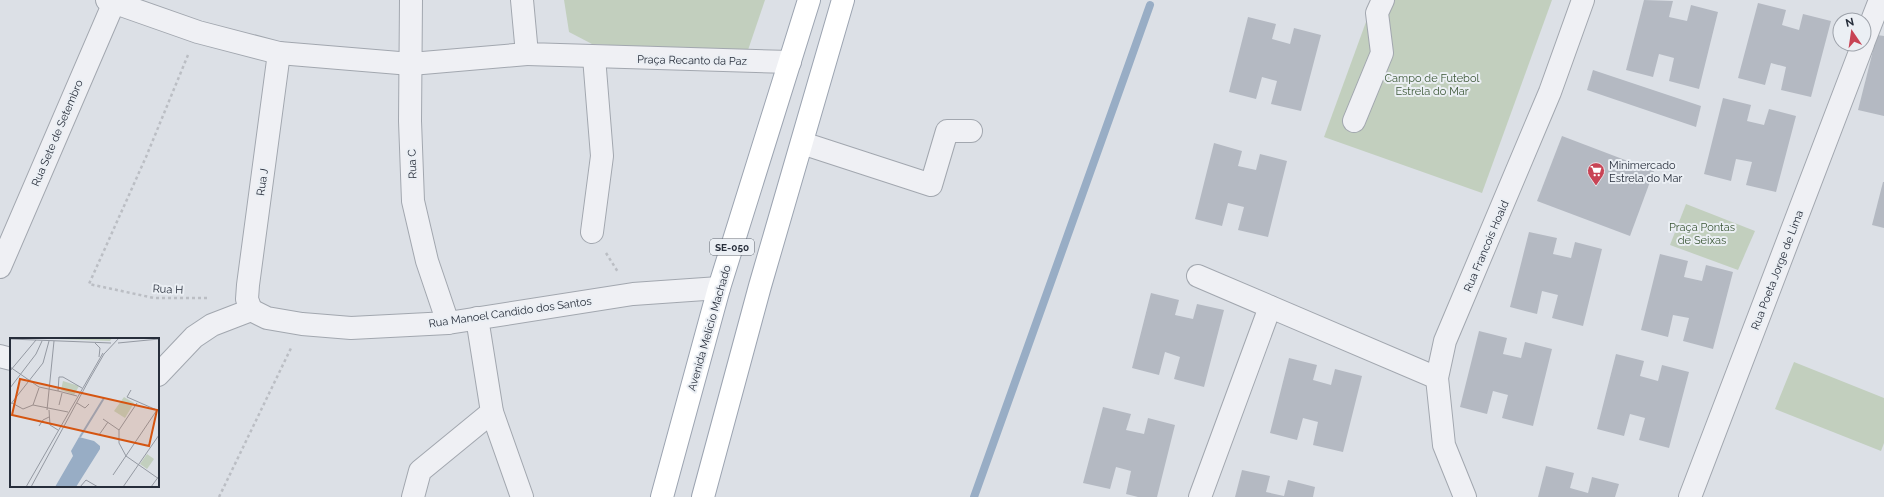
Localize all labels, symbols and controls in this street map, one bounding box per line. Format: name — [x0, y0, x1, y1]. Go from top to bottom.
north arrow — [1832, 12, 1872, 52]
text: N — [1844, 15, 1855, 30]
street label: Praça Recanto da Paz — [637, 53, 748, 68]
park label: Campo de Futebol Estrela do Mar — [1385, 72, 1479, 98]
street label: Rua Sete de Setembro — [29, 77, 86, 189]
street label: Rua C — [405, 148, 420, 179]
place label: Minimercado Estrela do Mar — [1609, 159, 1682, 185]
supermarket icon: Minimercado Estrela do Mar — [1586, 161, 1606, 186]
street label: Rua J — [254, 168, 271, 197]
street label: Rua Francois Hoald — [1461, 198, 1512, 294]
street label: Rua Poeta Jorge de Lima — [1749, 209, 1806, 332]
park label: Praça Pontas de Seixas — [1669, 221, 1735, 247]
road number: SE-050 — [710, 239, 754, 255]
street label: Avenida Melício Machado — [685, 263, 734, 393]
street label: Rua H — [152, 282, 184, 297]
street label: Rua Manoel Candido dos Santos — [428, 295, 592, 330]
inset map — [10, 338, 159, 487]

